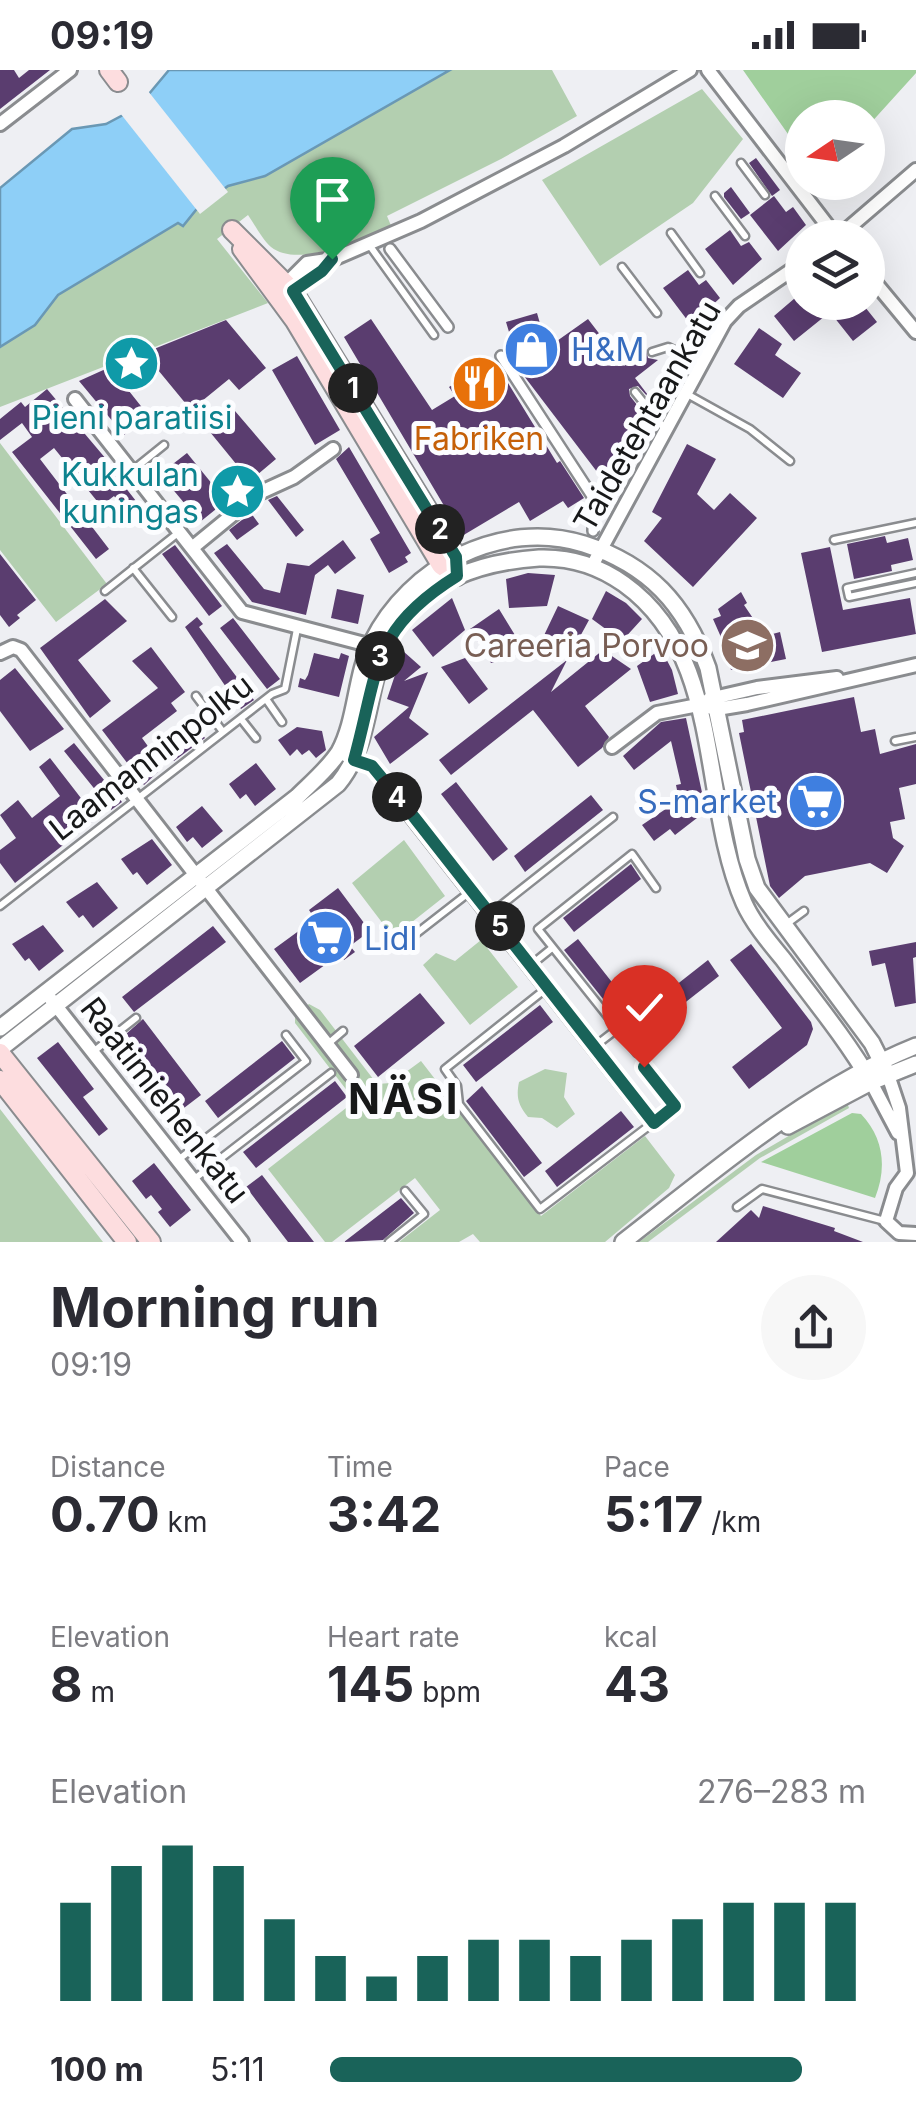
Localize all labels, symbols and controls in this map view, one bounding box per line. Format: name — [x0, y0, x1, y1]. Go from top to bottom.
text: 09:19 — [50, 12, 154, 58]
north arrow — [785, 100, 885, 200]
map controls — [785, 100, 885, 320]
pin — [290, 157, 375, 260]
icon: arrive — [305, 172, 360, 227]
button: layers — [785, 220, 885, 320]
street label: Taidetehtaankatu — [565, 293, 729, 539]
shop icon: H&M — [502, 319, 562, 379]
place label: H&M — [571, 330, 644, 369]
place icon: Pieni paratiisi — [102, 333, 162, 393]
restaurant icon: Fabriken — [449, 354, 509, 414]
pin: 1 — [328, 363, 378, 413]
text: 1 — [347, 371, 359, 405]
place label: Pieni paratiisi — [32, 398, 233, 437]
place label: Fabriken — [414, 419, 544, 458]
place label: Kukkulan kuningas — [61, 455, 199, 531]
place icon: Kukkulan kuningas — [208, 462, 268, 522]
pin: 2 — [415, 504, 465, 554]
text: 2 — [431, 512, 449, 546]
school or university icon: Careeria Porvoo — [718, 615, 778, 675]
place label: Careeria Porvoo — [464, 626, 709, 665]
pin: 3 — [355, 631, 405, 681]
text: 3 — [371, 639, 389, 673]
street label: Laamanninpolku — [41, 665, 261, 849]
supermarket icon: S-market — [786, 771, 846, 831]
pin: 4 — [372, 772, 422, 822]
text: 4 — [388, 780, 406, 814]
place label: S-market — [637, 782, 777, 821]
pin: 5 — [475, 901, 525, 951]
supermarket icon: Lidl — [295, 908, 355, 968]
text: 5 — [491, 909, 509, 943]
place label: Lidl — [364, 919, 417, 958]
pin — [602, 965, 687, 1068]
icon: check — [617, 980, 672, 1035]
street label: Raatimiehenkatu — [73, 989, 257, 1211]
district label: NÄSI — [348, 1073, 460, 1124]
text: Morning run — [50, 1274, 380, 1340]
button: share — [761, 1275, 866, 1380]
text: 09:19 — [50, 1345, 132, 1384]
text: Distance — [50, 1450, 166, 1484]
text: Time — [327, 1450, 393, 1484]
text: Pace — [604, 1450, 670, 1484]
text: 0.70 — [50, 1484, 160, 1544]
text: 3:42 — [327, 1484, 441, 1544]
text: 5:17 — [604, 1484, 703, 1544]
text: km — [160, 1505, 207, 1539]
text: /km — [703, 1505, 761, 1539]
text: Elevation — [50, 1620, 170, 1654]
text: Heart rate — [327, 1620, 460, 1654]
text: kcal — [604, 1620, 658, 1654]
text: 8 — [50, 1654, 83, 1714]
text: 145 — [327, 1654, 414, 1714]
text: 43 — [604, 1654, 670, 1714]
text: m — [83, 1675, 115, 1709]
text: bpm — [414, 1675, 481, 1709]
text: Elevation — [50, 1772, 187, 1811]
text: 276–283 m — [697, 1772, 866, 1811]
text: 100 m — [50, 2050, 144, 2089]
text: 5:11 — [210, 2050, 265, 2089]

